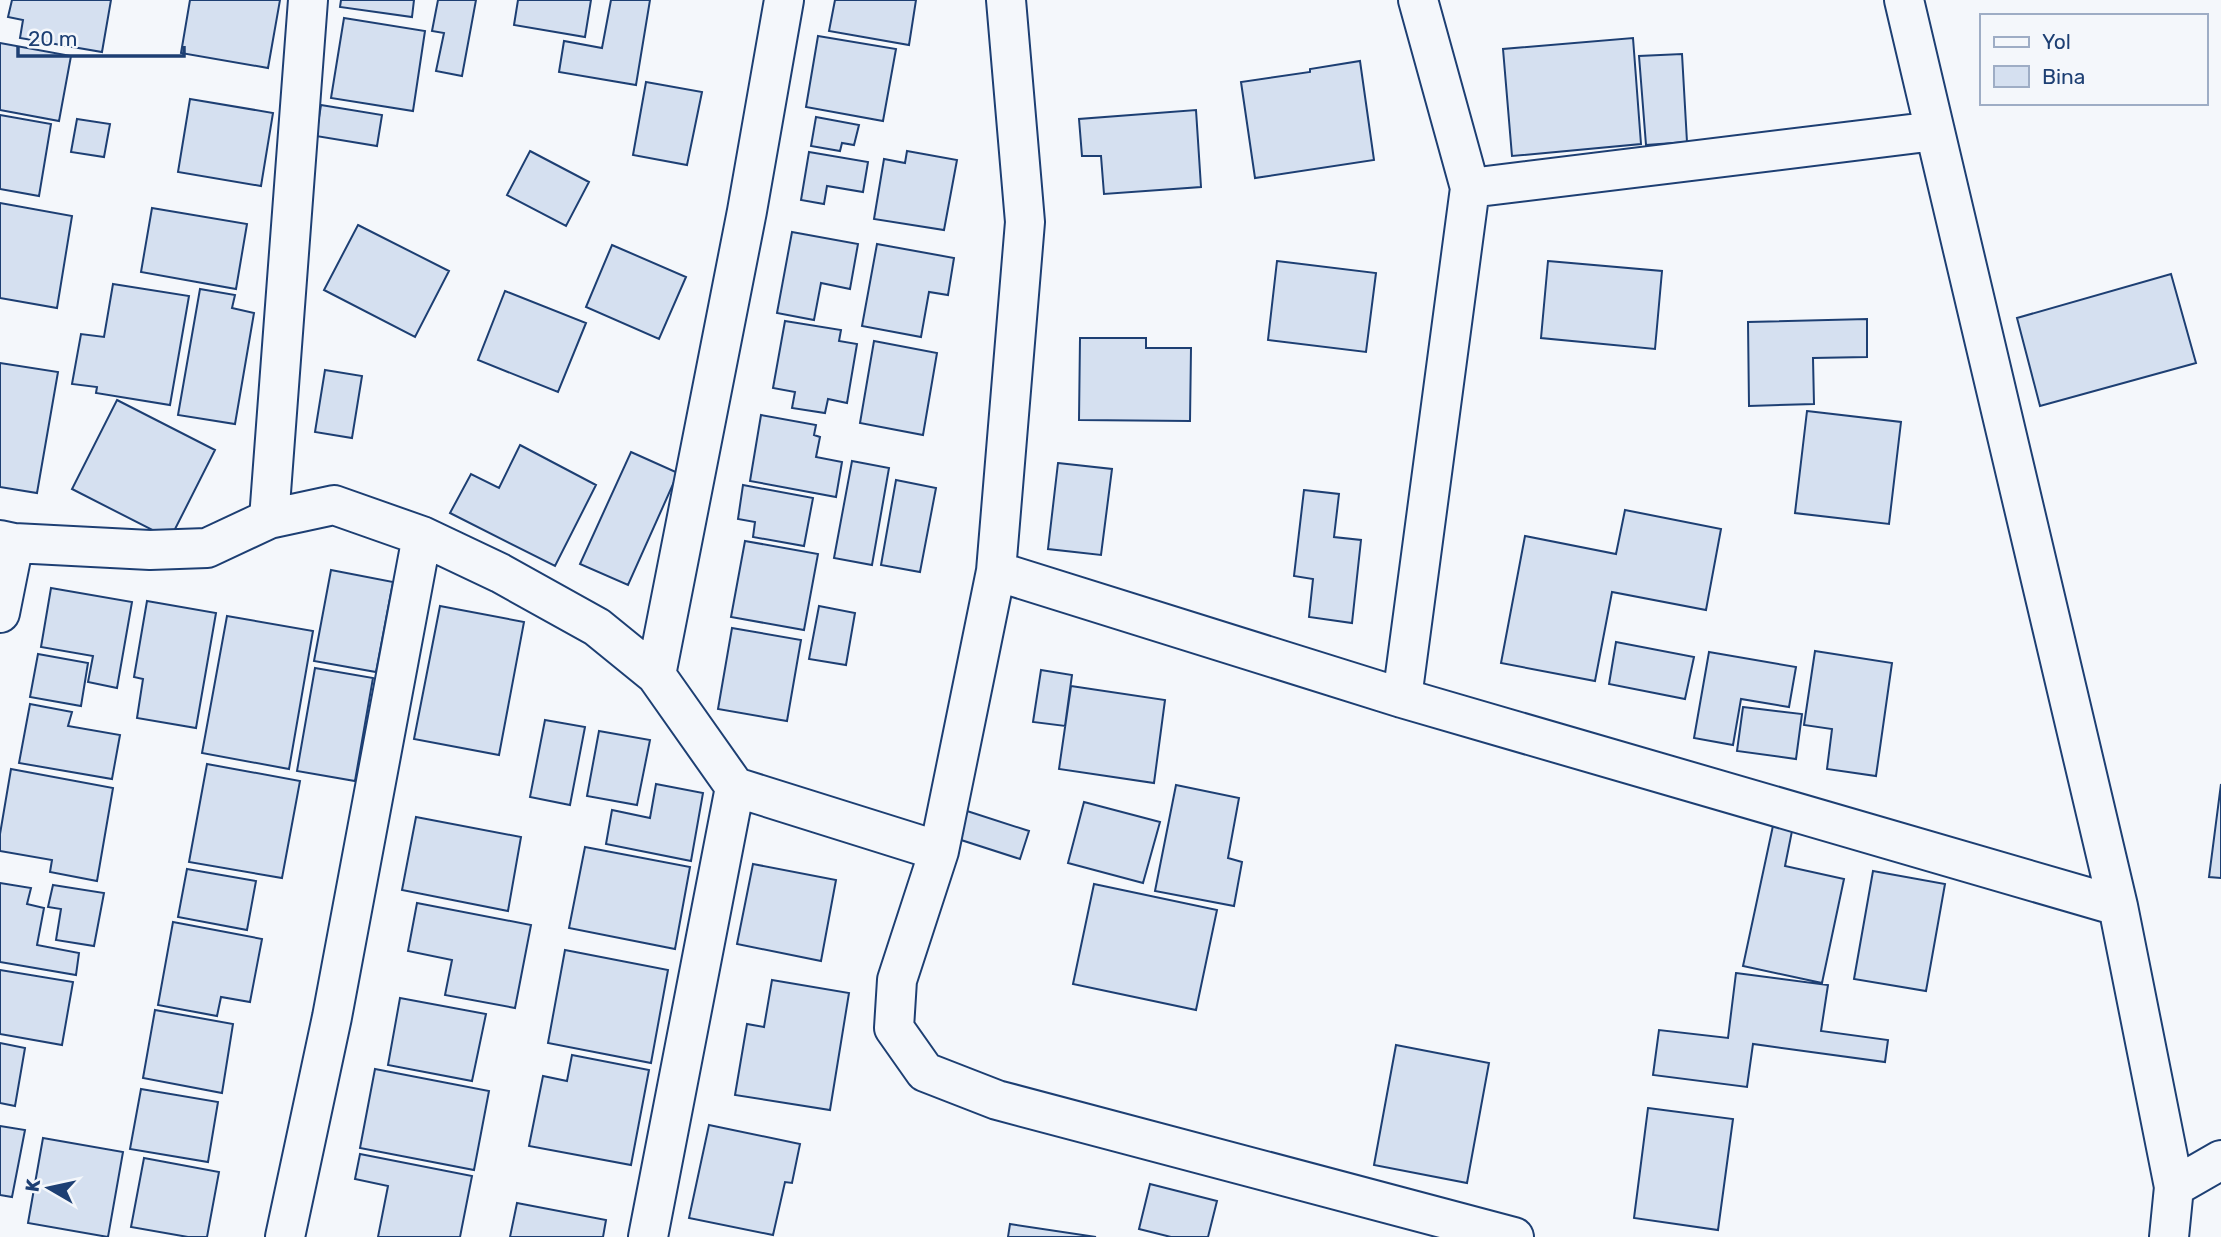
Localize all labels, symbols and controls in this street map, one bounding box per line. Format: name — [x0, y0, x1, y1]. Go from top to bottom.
scale bar — [18, 14, 184, 58]
legend — [1980, 14, 2207, 105]
text: 20 m — [28, 26, 77, 51]
text: Yol — [2042, 29, 2071, 54]
text: Bina — [2042, 64, 2085, 89]
north arrow — [14, 1153, 84, 1223]
text: K — [20, 1177, 45, 1193]

